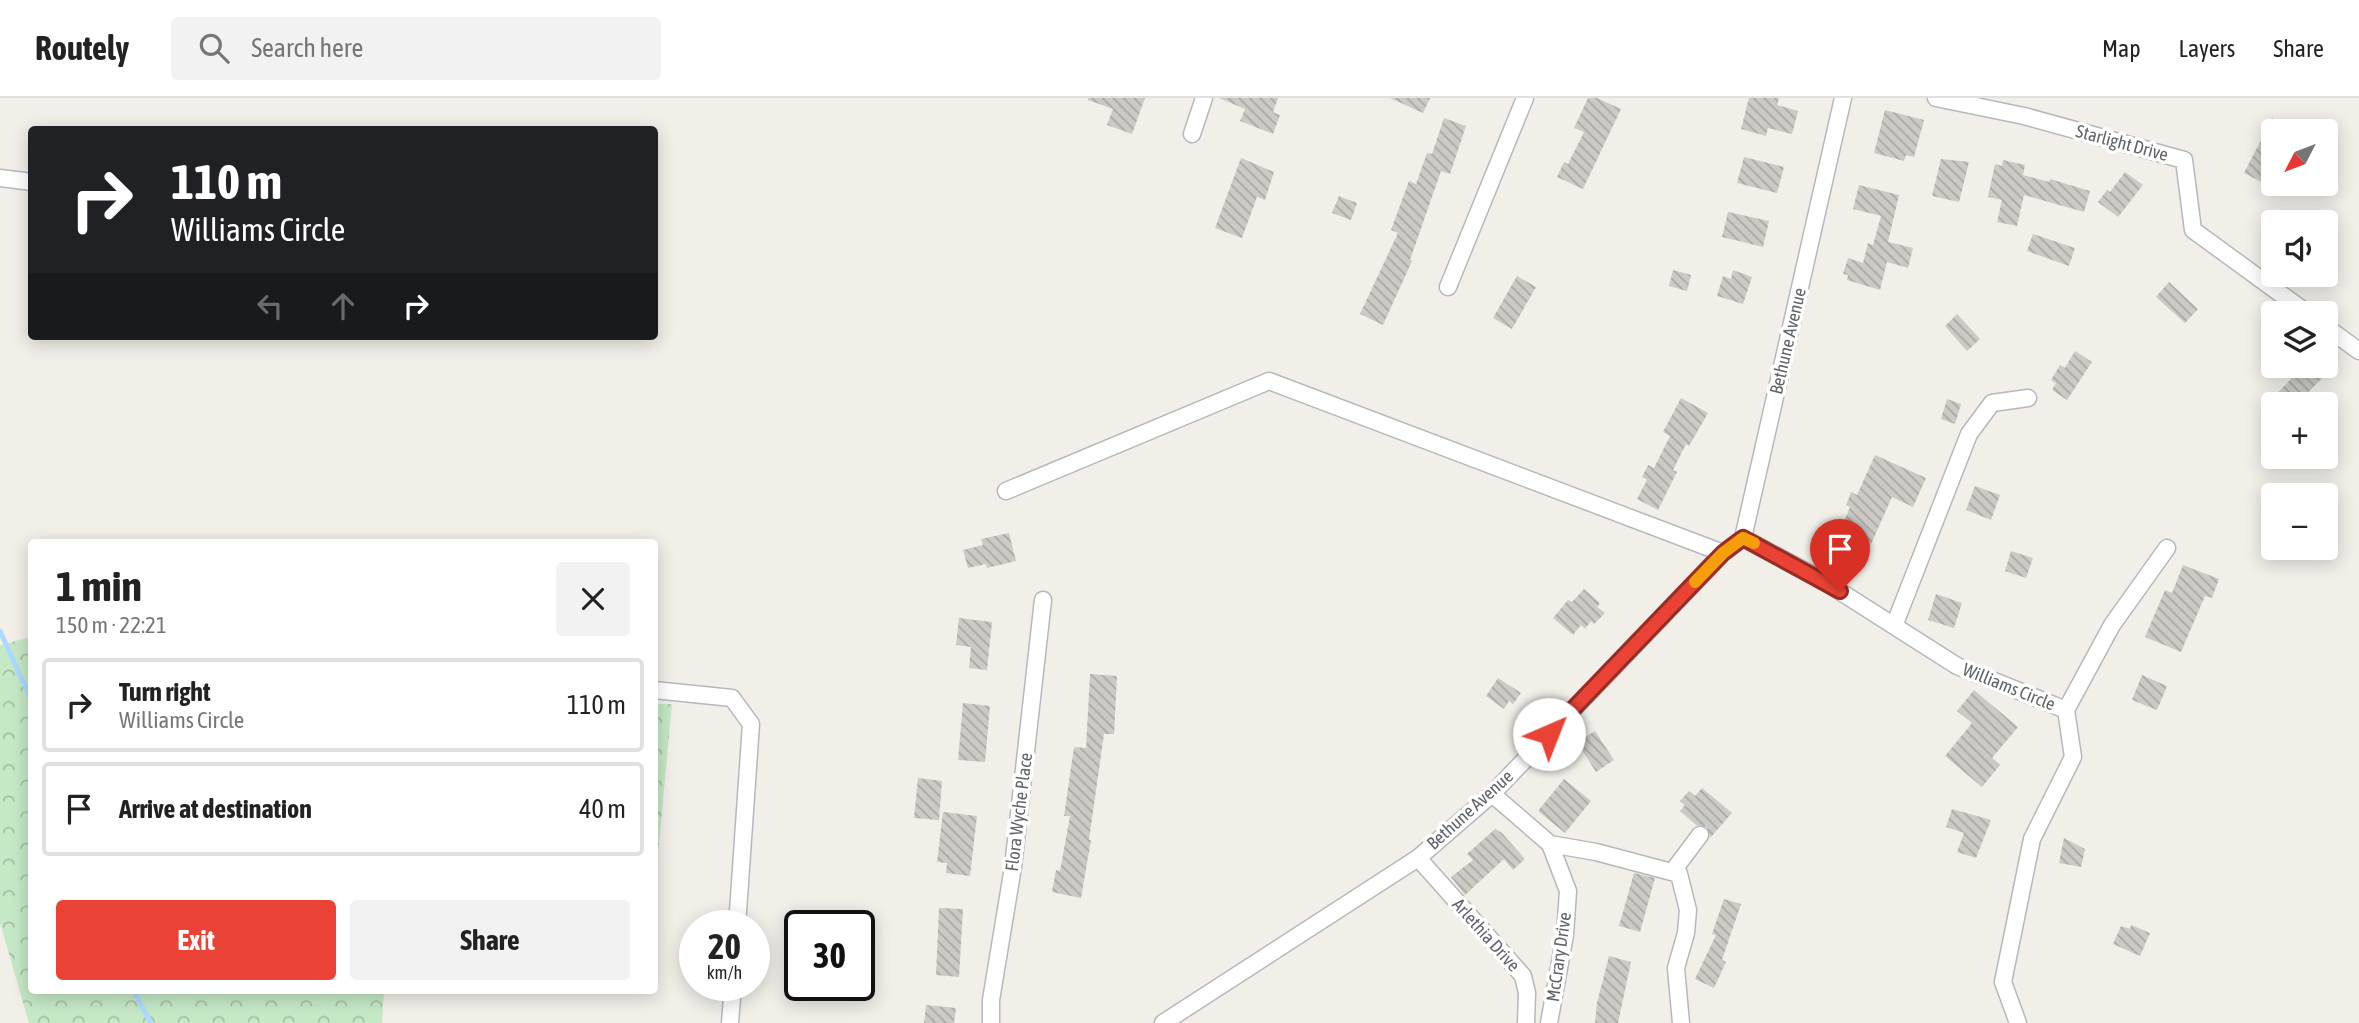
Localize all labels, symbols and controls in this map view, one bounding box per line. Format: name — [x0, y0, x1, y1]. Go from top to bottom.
search box — [171, 17, 661, 80]
text: Routely — [35, 29, 129, 67]
icon: search — [195, 29, 233, 67]
text: Search here — [251, 33, 363, 63]
text: Map — [2102, 35, 2141, 62]
text: Layers — [2179, 35, 2235, 62]
text: Share — [2273, 35, 2324, 62]
north arrow — [2261, 119, 2338, 196]
map controls — [2261, 119, 2338, 560]
street label: Starlight Drive — [2074, 120, 2170, 165]
text: 110 m — [171, 153, 282, 209]
icon: right — [56, 154, 147, 245]
button: sound — [2261, 210, 2338, 287]
text: Williams Circle — [171, 211, 345, 248]
street label: Bethune Avenue — [1765, 286, 1810, 396]
icon: left — [251, 287, 289, 325]
icon: ahead — [324, 287, 362, 325]
icon: right — [397, 287, 435, 325]
button: layers — [2261, 301, 2338, 378]
button: + — [2261, 392, 2338, 469]
button: − — [2261, 483, 2338, 560]
pin — [1810, 519, 1870, 591]
icon: arrive — [1821, 530, 1859, 568]
text: 1 min — [56, 562, 142, 610]
button: close — [556, 562, 630, 636]
text: 150 m · 22:21 — [56, 612, 167, 638]
street label: Williams Circle — [1960, 658, 2059, 715]
text: Turn right — [119, 677, 210, 707]
icon: right — [60, 686, 98, 724]
text: 110 m — [567, 690, 626, 720]
position arrow — [1512, 697, 1586, 771]
text: Williams Circle — [119, 707, 244, 733]
street label: Flora Wyche Place — [1001, 752, 1036, 872]
street label: Bethune Avenue — [1422, 766, 1517, 854]
icon: arrive — [60, 790, 98, 828]
text: Arrive at destination — [119, 794, 312, 824]
text: 40 m — [579, 794, 626, 824]
street label: Arlethia Drive — [1448, 894, 1525, 975]
button: Exit — [56, 900, 336, 980]
button: Share — [350, 900, 630, 980]
speed limit sign: 30 — [784, 910, 875, 1001]
street label: McCrary Drive — [1542, 911, 1575, 1003]
text: 20 — [708, 926, 741, 966]
text: km/h — [707, 962, 742, 983]

